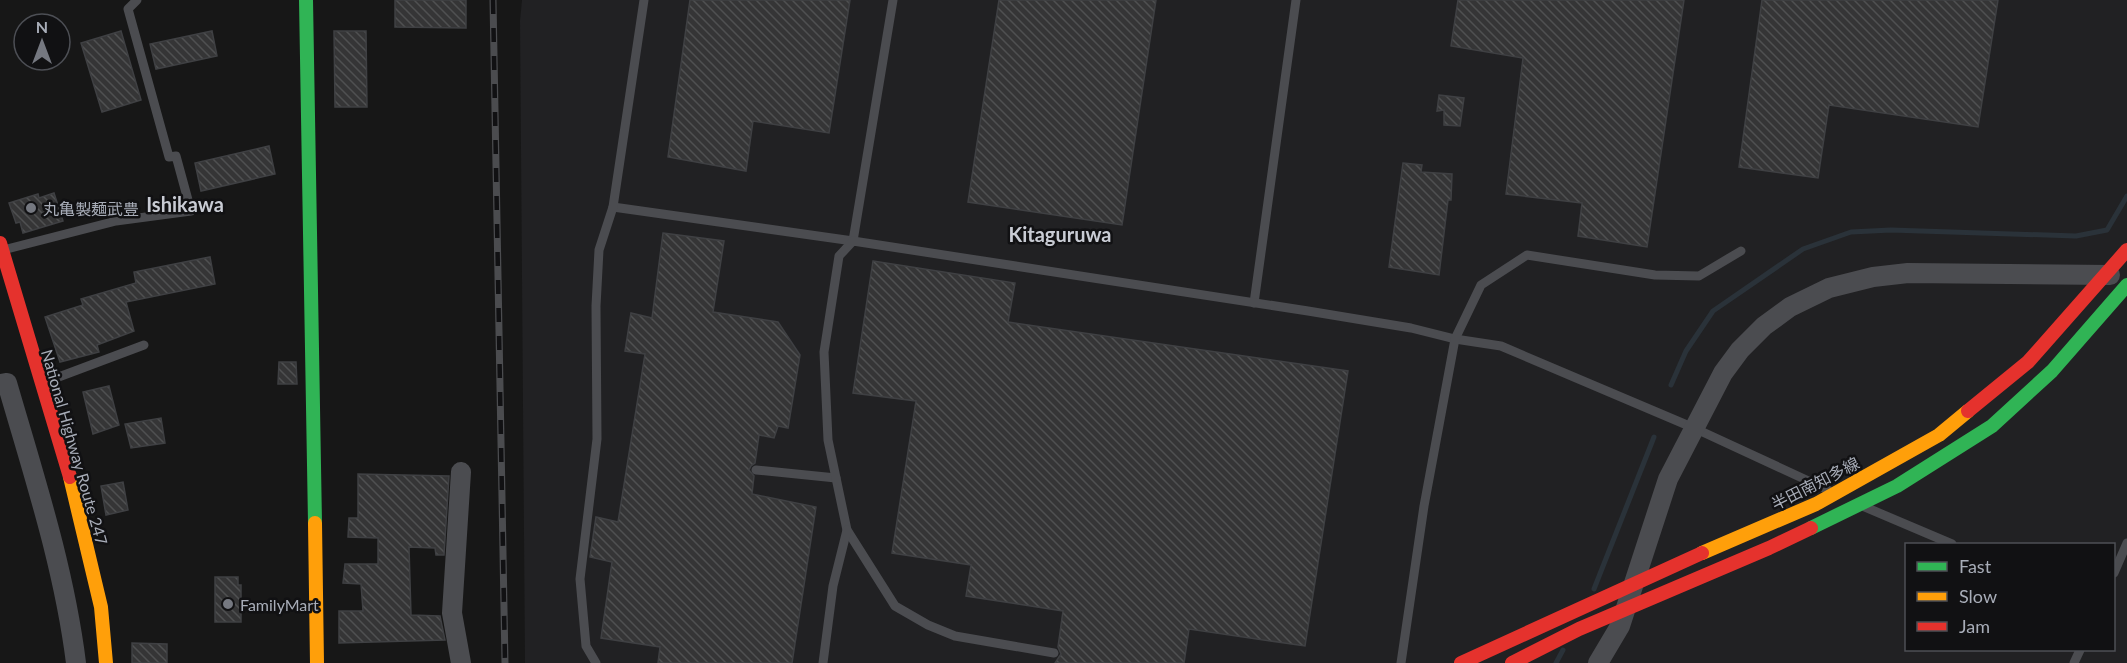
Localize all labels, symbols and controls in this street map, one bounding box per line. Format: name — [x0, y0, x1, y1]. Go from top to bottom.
north arrow — [12, 12, 72, 72]
text: N — [36, 17, 48, 36]
district label: Ishikawa — [146, 192, 224, 216]
place label: 丸亀製麺武豊 — [43, 199, 139, 218]
marker: 丸亀製麺武豊 — [24, 201, 38, 215]
district label: Kitaguruwa — [1008, 222, 1112, 246]
street label: National Highway Route 247 — [38, 347, 112, 547]
street label: 半田南知多線 — [1768, 453, 1862, 513]
legend — [1905, 543, 2115, 651]
text: Fast — [1959, 555, 1992, 577]
text: Slow — [1959, 585, 1997, 607]
place label: FamilyMart — [240, 595, 319, 614]
marker: FamilyMart — [221, 597, 235, 611]
text: Jam — [1959, 615, 1990, 637]

